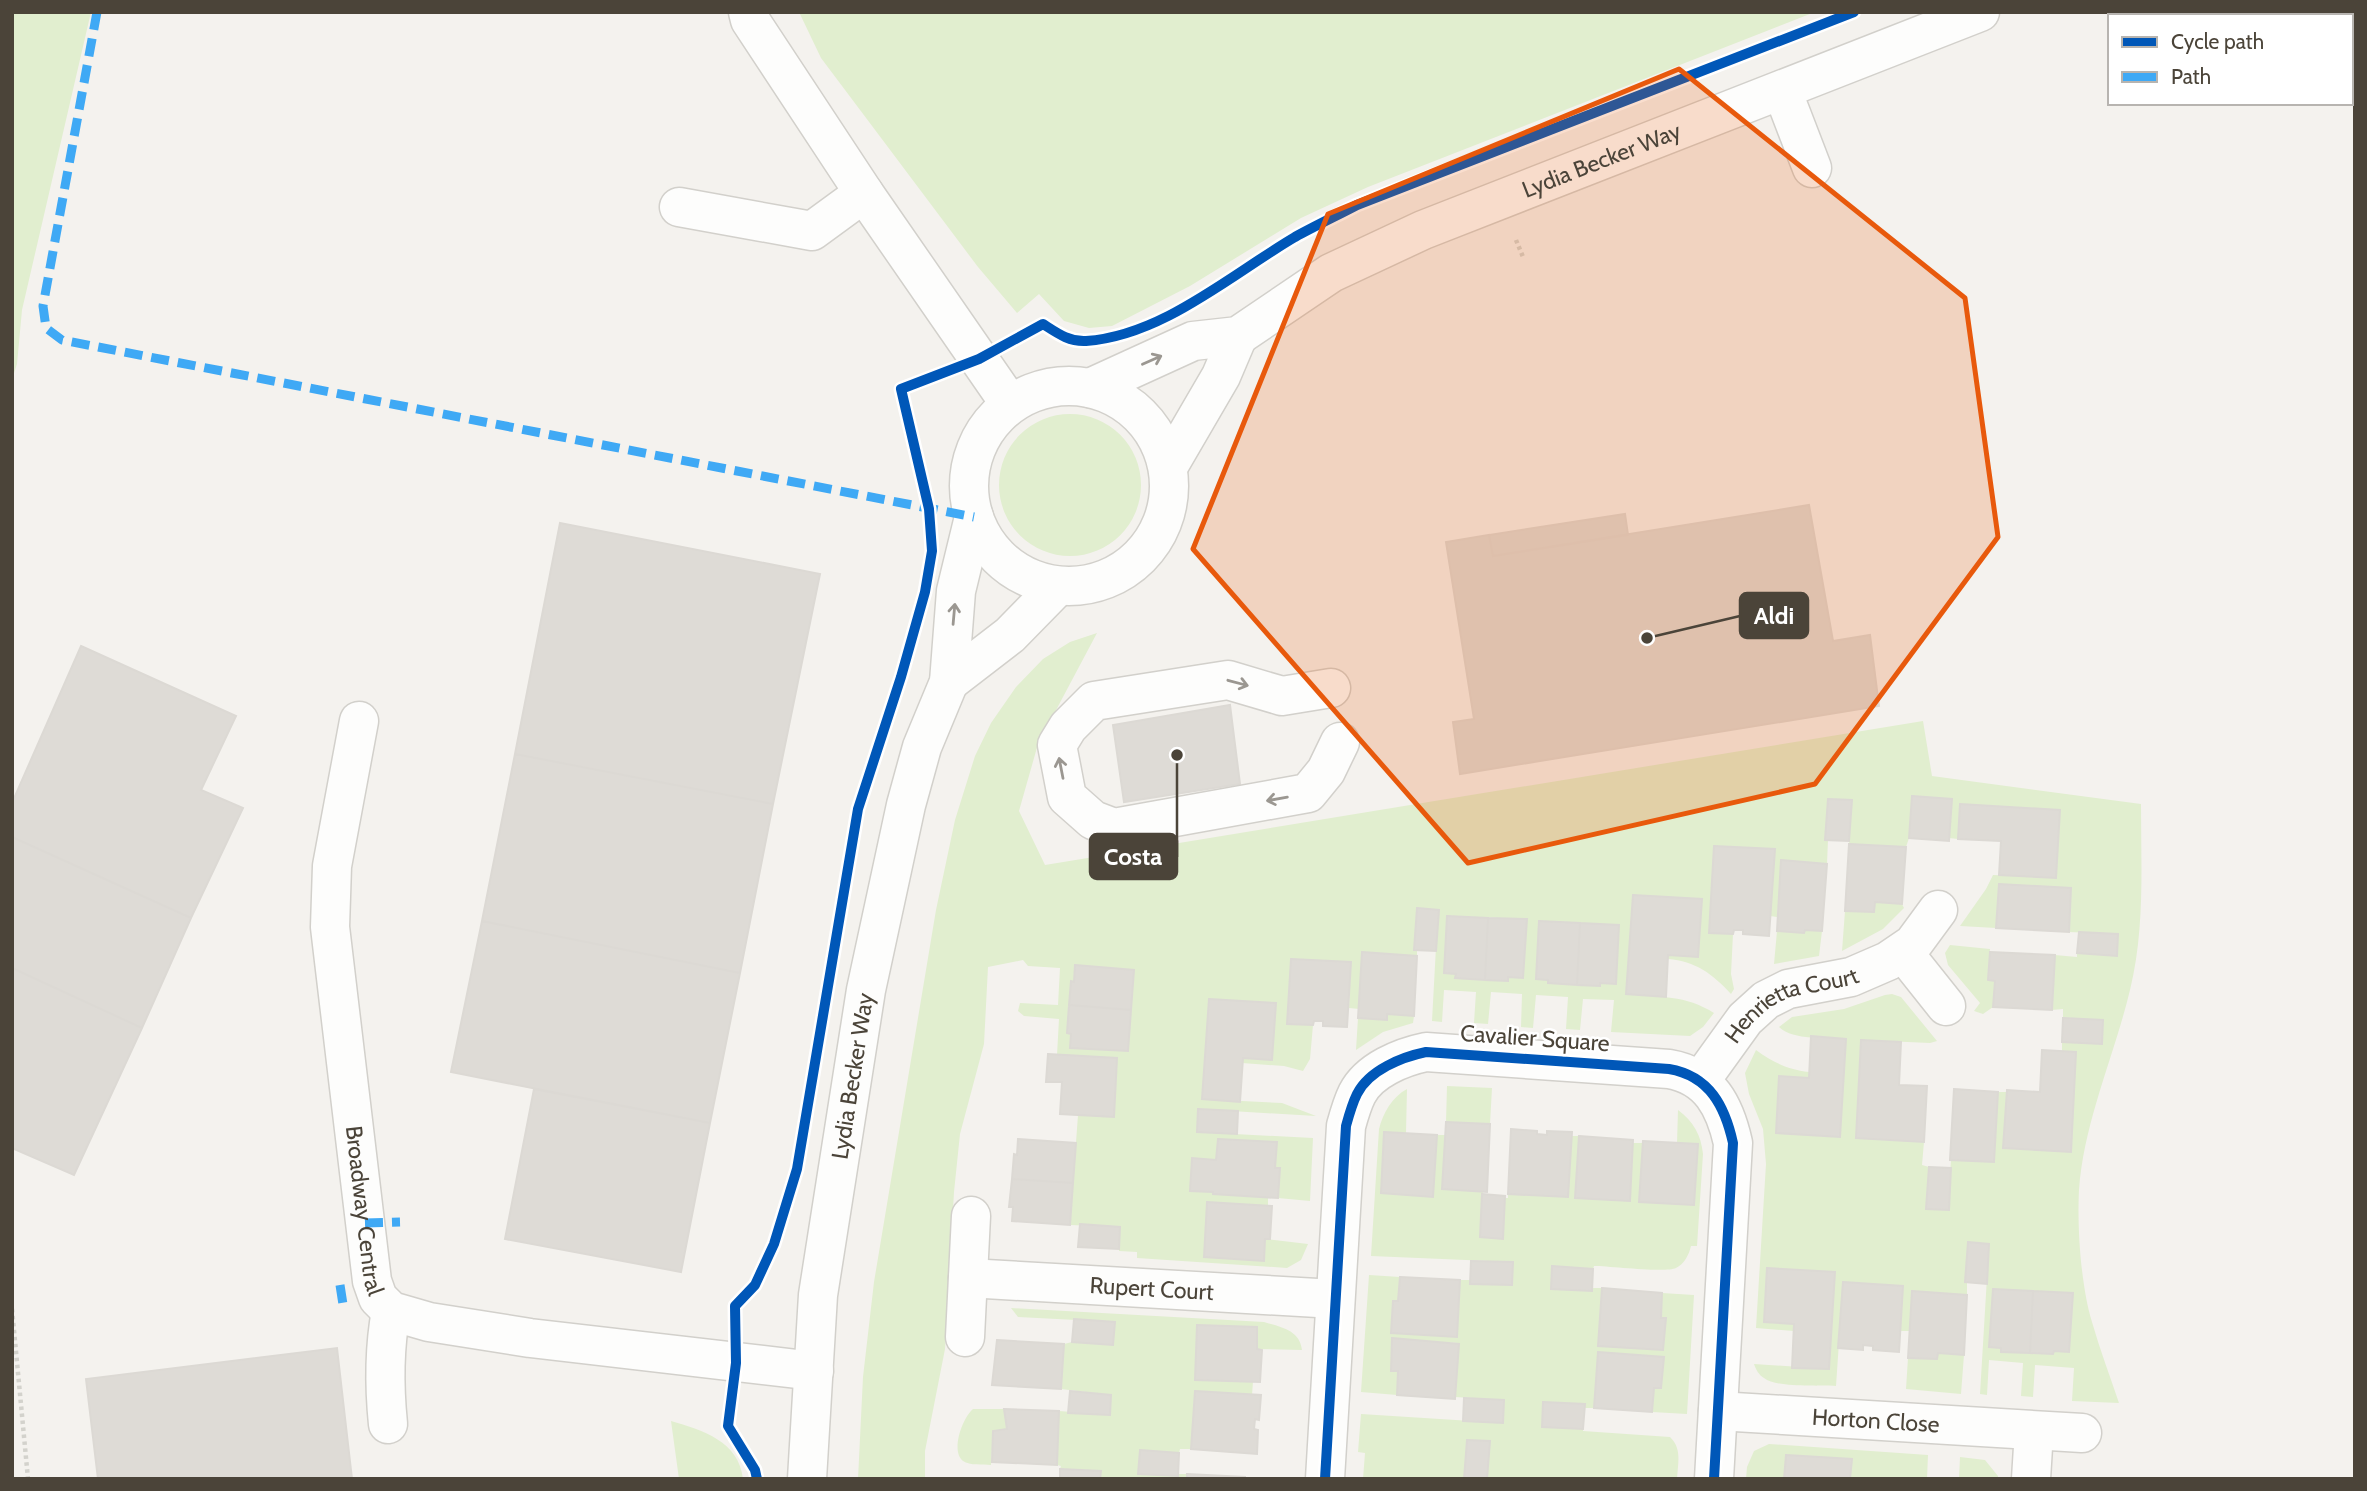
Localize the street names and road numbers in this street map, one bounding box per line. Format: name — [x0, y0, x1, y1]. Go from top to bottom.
street label: Lydia Becker Way — [1518, 116, 1685, 204]
street label: Henrietta Court — [1718, 961, 1863, 1048]
street label: Lydia Becker Way — [826, 990, 879, 1161]
street label: Cavalier Square — [1459, 1019, 1611, 1057]
street label: Broadway Central — [340, 1124, 390, 1300]
street label: Rupert Court — [1089, 1271, 1215, 1306]
street label: Horton Close — [1811, 1403, 1941, 1438]

